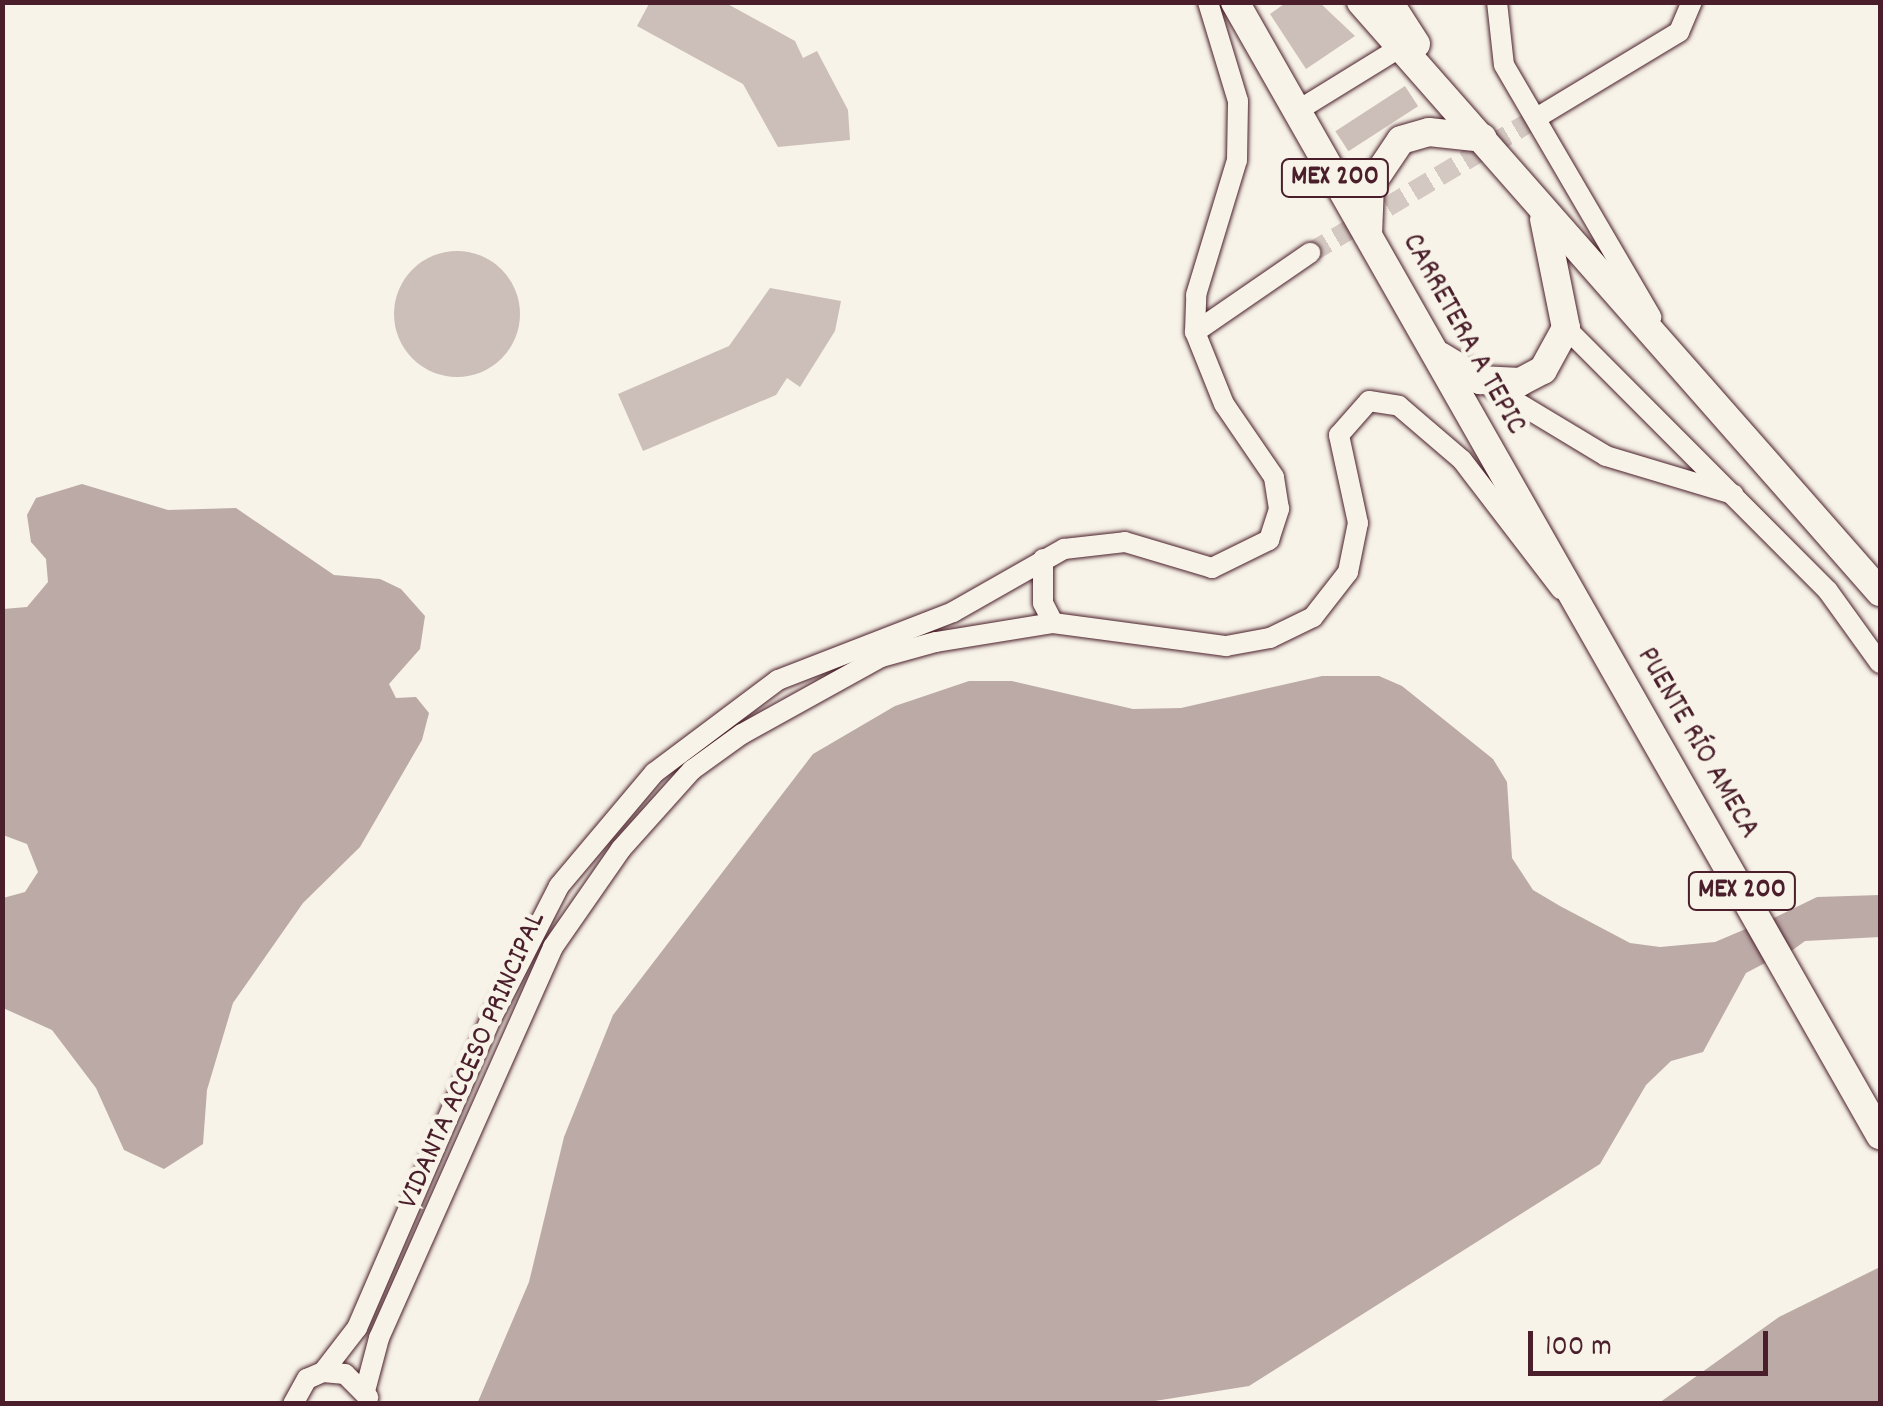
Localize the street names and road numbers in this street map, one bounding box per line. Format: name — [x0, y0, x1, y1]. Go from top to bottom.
road number: MEX 200 — [1280, 155, 1390, 201]
street label: CARRETERA A TEPIC — [1392, 228, 1532, 442]
street label: PUENTE RÍO AMECA — [1627, 642, 1765, 846]
road number: MEX 200 — [1687, 868, 1797, 914]
street label: VIDANTA ACCESO PRINCIPAL — [392, 907, 556, 1215]

